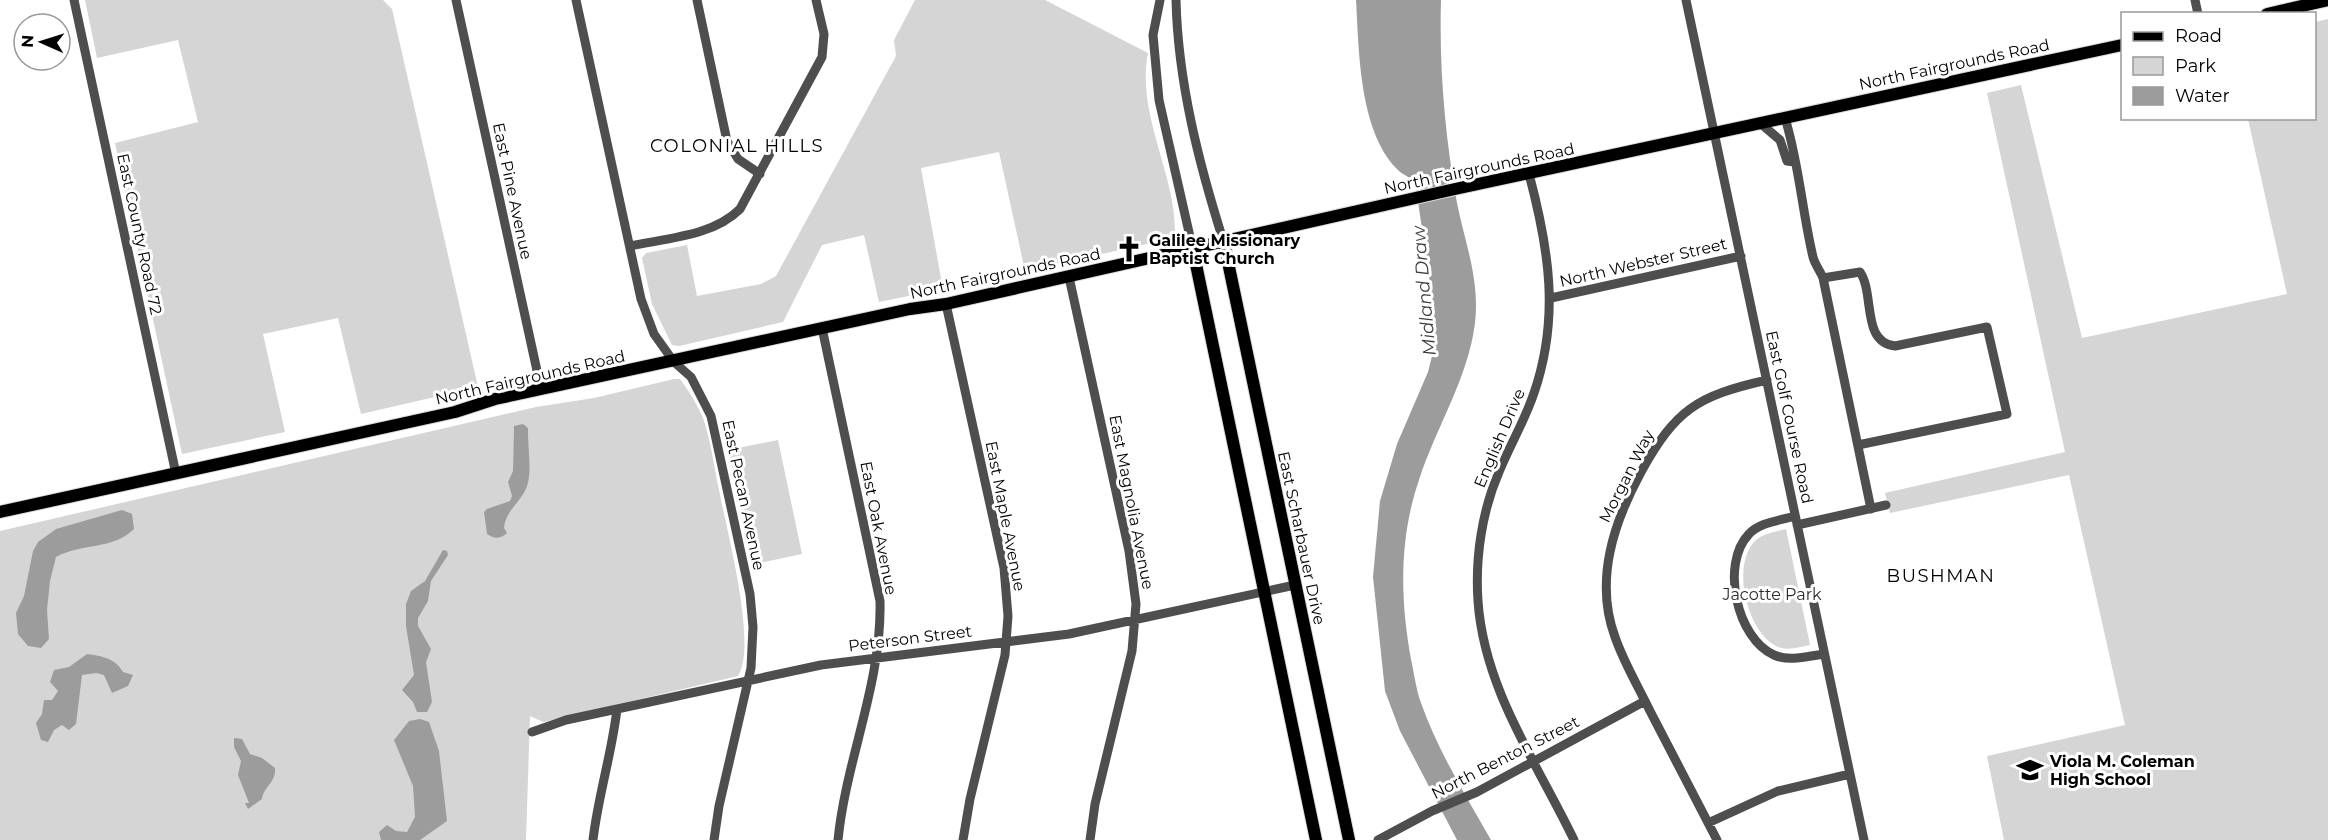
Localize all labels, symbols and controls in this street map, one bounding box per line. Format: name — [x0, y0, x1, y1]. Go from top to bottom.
north arrow — [12, 12, 72, 72]
legend — [2121, 12, 2316, 120]
text: Road — [2175, 25, 2222, 47]
text: N — [18, 34, 37, 48]
street label: North Fairgrounds Road — [1857, 35, 2051, 94]
text: Park — [2175, 55, 2216, 77]
text: Water — [2175, 85, 2230, 107]
street label: East Pine Avenue — [489, 121, 536, 261]
district label: COLONIAL HILLS — [650, 135, 824, 157]
street label: North Fairgrounds Road — [1382, 139, 1576, 198]
street label: East County Road 72 — [113, 152, 166, 317]
water label: Midland Draw — [1407, 224, 1441, 357]
place label: Galilee Missionary Baptist Church — [1149, 231, 1301, 268]
church icon: Galilee Missionary Baptist Church — [1114, 234, 1144, 264]
street label: North Webster Street — [1558, 234, 1729, 291]
street label: North Fairgrounds Road — [908, 244, 1102, 303]
street label: East Golf Course Road — [1762, 329, 1817, 505]
street label: North Fairgrounds Road — [433, 346, 627, 409]
street label: English Drive — [1470, 386, 1529, 491]
street label: East Magnolia Avenue — [1105, 413, 1158, 591]
street label: East Pecan Avenue — [718, 418, 769, 572]
street label: Morgan Way — [1595, 426, 1658, 526]
street label: East Maple Avenue — [982, 439, 1029, 593]
street label: East Scharbauer Drive — [1274, 450, 1329, 627]
street label: East Oak Avenue — [856, 460, 901, 596]
district label: BUSHMAN — [1887, 565, 1995, 587]
park label: Jacotte Park — [1721, 585, 1822, 604]
street label: Peterson Street — [847, 621, 973, 656]
street label: North Benton Street — [1428, 712, 1583, 803]
place label: Viola M. Coleman High School — [2049, 752, 2195, 789]
school or university icon: Viola M. Coleman High School — [2015, 755, 2045, 785]

